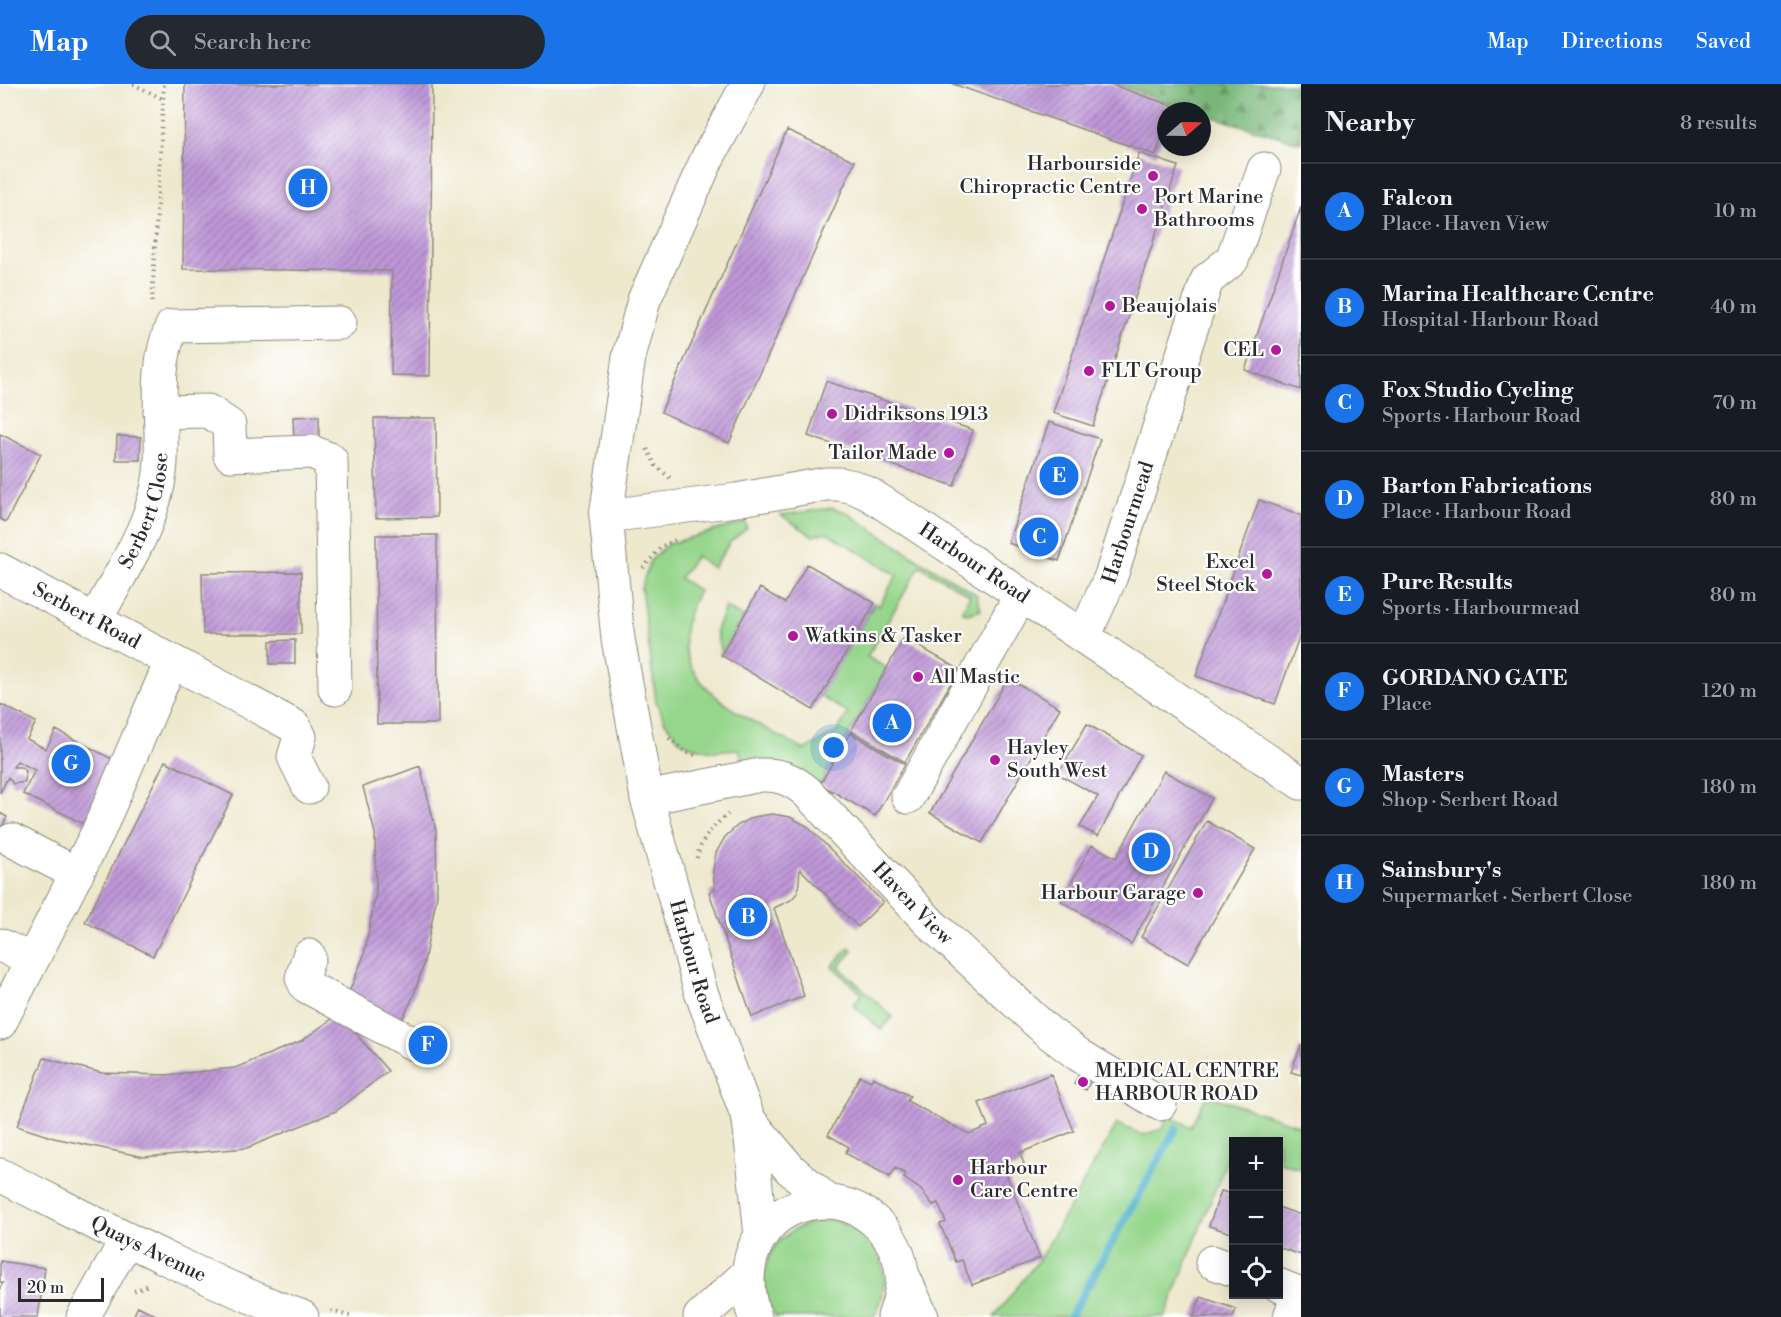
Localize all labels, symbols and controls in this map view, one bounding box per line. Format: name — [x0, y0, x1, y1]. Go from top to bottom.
search box — [125, 15, 545, 69]
text: Map — [30, 25, 89, 60]
icon: search — [146, 26, 179, 59]
text: Search here — [194, 29, 311, 56]
text: Map — [1487, 29, 1529, 55]
text: Directions — [1562, 29, 1663, 55]
text: Saved — [1696, 29, 1751, 55]
north arrow — [1157, 102, 1211, 156]
text: Nearby — [1325, 107, 1415, 139]
text: 8 results — [1680, 111, 1757, 136]
place label: Harbourside Chiropractic Centre — [959, 152, 1141, 200]
pin: H — [288, 166, 328, 210]
marker: Harbourside Chiropractic Centre — [1146, 169, 1160, 183]
place label: Port Marine Bathrooms — [1153, 185, 1263, 233]
text: Falcon — [1382, 185, 1453, 212]
text: A — [1337, 199, 1352, 224]
text: 10 m — [1714, 199, 1757, 224]
marker: Port Marine Bathrooms — [1135, 202, 1149, 216]
text: Place · Haven View — [1382, 212, 1549, 237]
text: Marina Healthcare Centre — [1382, 281, 1654, 308]
place label: Beaujolais — [1121, 294, 1217, 319]
text: B — [1337, 295, 1352, 320]
text: 40 m — [1710, 295, 1757, 320]
marker: Beaujolais — [1103, 299, 1117, 313]
text: Hospital · Harbour Road — [1382, 308, 1599, 333]
place label: CEL — [1223, 338, 1264, 363]
marker: CEL — [1269, 343, 1283, 357]
place label: FLT Group — [1101, 359, 1202, 384]
marker: FLT Group — [1082, 364, 1096, 378]
text: Fox Studio Cycling — [1382, 377, 1573, 404]
text: C — [1337, 391, 1352, 416]
text: 70 m — [1713, 391, 1757, 416]
place label: Didriksons 1913 — [844, 402, 988, 427]
text: Sports · Harbour Road — [1382, 404, 1581, 429]
marker: Didriksons 1913 — [825, 407, 839, 421]
place label: Tailor Made — [828, 441, 937, 466]
marker: Tailor Made — [942, 446, 956, 460]
street label: Serbert Close — [114, 452, 174, 573]
pin: E — [1040, 454, 1078, 498]
street label: Harbourmead — [1097, 458, 1160, 587]
text: Barton Fabrications — [1382, 473, 1592, 500]
text: D — [1337, 487, 1352, 512]
text: 80 m — [1710, 487, 1757, 512]
text: Place · Harbour Road — [1382, 500, 1571, 525]
pin: C — [1020, 514, 1058, 560]
street label: Harbour Road — [914, 517, 1034, 610]
place label: Excel Steel Stock — [1156, 550, 1257, 598]
marker: Excel Steel Stock — [1260, 567, 1274, 581]
text: Pure Results — [1382, 569, 1513, 596]
street label: Serbert Road — [28, 577, 145, 655]
text: E — [1338, 583, 1351, 608]
text: 80 m — [1710, 583, 1757, 608]
text: Sports · Harbourmead — [1382, 596, 1580, 621]
place label: Watkins & Tasker — [804, 624, 962, 649]
marker: Watkins & Tasker — [786, 629, 800, 643]
place label: All Mastic — [929, 665, 1020, 690]
text: GORDANO GATE — [1382, 665, 1567, 692]
marker: All Mastic — [911, 670, 925, 684]
text: F — [1337, 679, 1352, 704]
text: 120 m — [1702, 679, 1757, 704]
text: Place — [1382, 692, 1432, 717]
pin: A — [872, 700, 912, 746]
your location — [819, 733, 848, 762]
place label: Hayley South West — [1007, 736, 1107, 784]
pin: G — [52, 742, 90, 786]
marker: Hayley South West — [988, 753, 1002, 767]
text: Masters — [1382, 761, 1464, 788]
text: G — [1337, 775, 1352, 800]
text: 180 m — [1702, 775, 1757, 800]
text: Shop · Serbert Road — [1382, 788, 1558, 813]
pin: D — [1132, 830, 1170, 874]
street label: Haven View — [867, 857, 959, 951]
text: Sainsbury's — [1382, 857, 1501, 884]
text: H — [1336, 871, 1353, 896]
text: 180 m — [1702, 871, 1757, 896]
place label: Harbour Garage — [1041, 881, 1186, 906]
text: Supermarket · Serbert Close — [1382, 884, 1632, 909]
marker: Harbour Garage — [1191, 886, 1205, 900]
pin: B — [728, 894, 768, 940]
street label: Harbour Road — [663, 897, 724, 1028]
pin: F — [408, 1022, 448, 1068]
place label: MEDICAL CENTRE HARBOUR ROAD — [1095, 1059, 1279, 1107]
marker: MEDICAL CENTRE HARBOUR ROAD — [1076, 1075, 1090, 1089]
map controls — [1229, 1137, 1283, 1299]
button: + — [1229, 1137, 1283, 1191]
place label: Harbour Care Centre — [970, 1156, 1078, 1204]
marker: Harbour Care Centre — [951, 1173, 965, 1187]
button: − — [1229, 1191, 1283, 1245]
street label: Quays Avenue — [86, 1211, 210, 1288]
button: locate — [1229, 1245, 1283, 1299]
scale bar — [18, 1275, 104, 1302]
text: 20 m — [27, 1278, 64, 1298]

